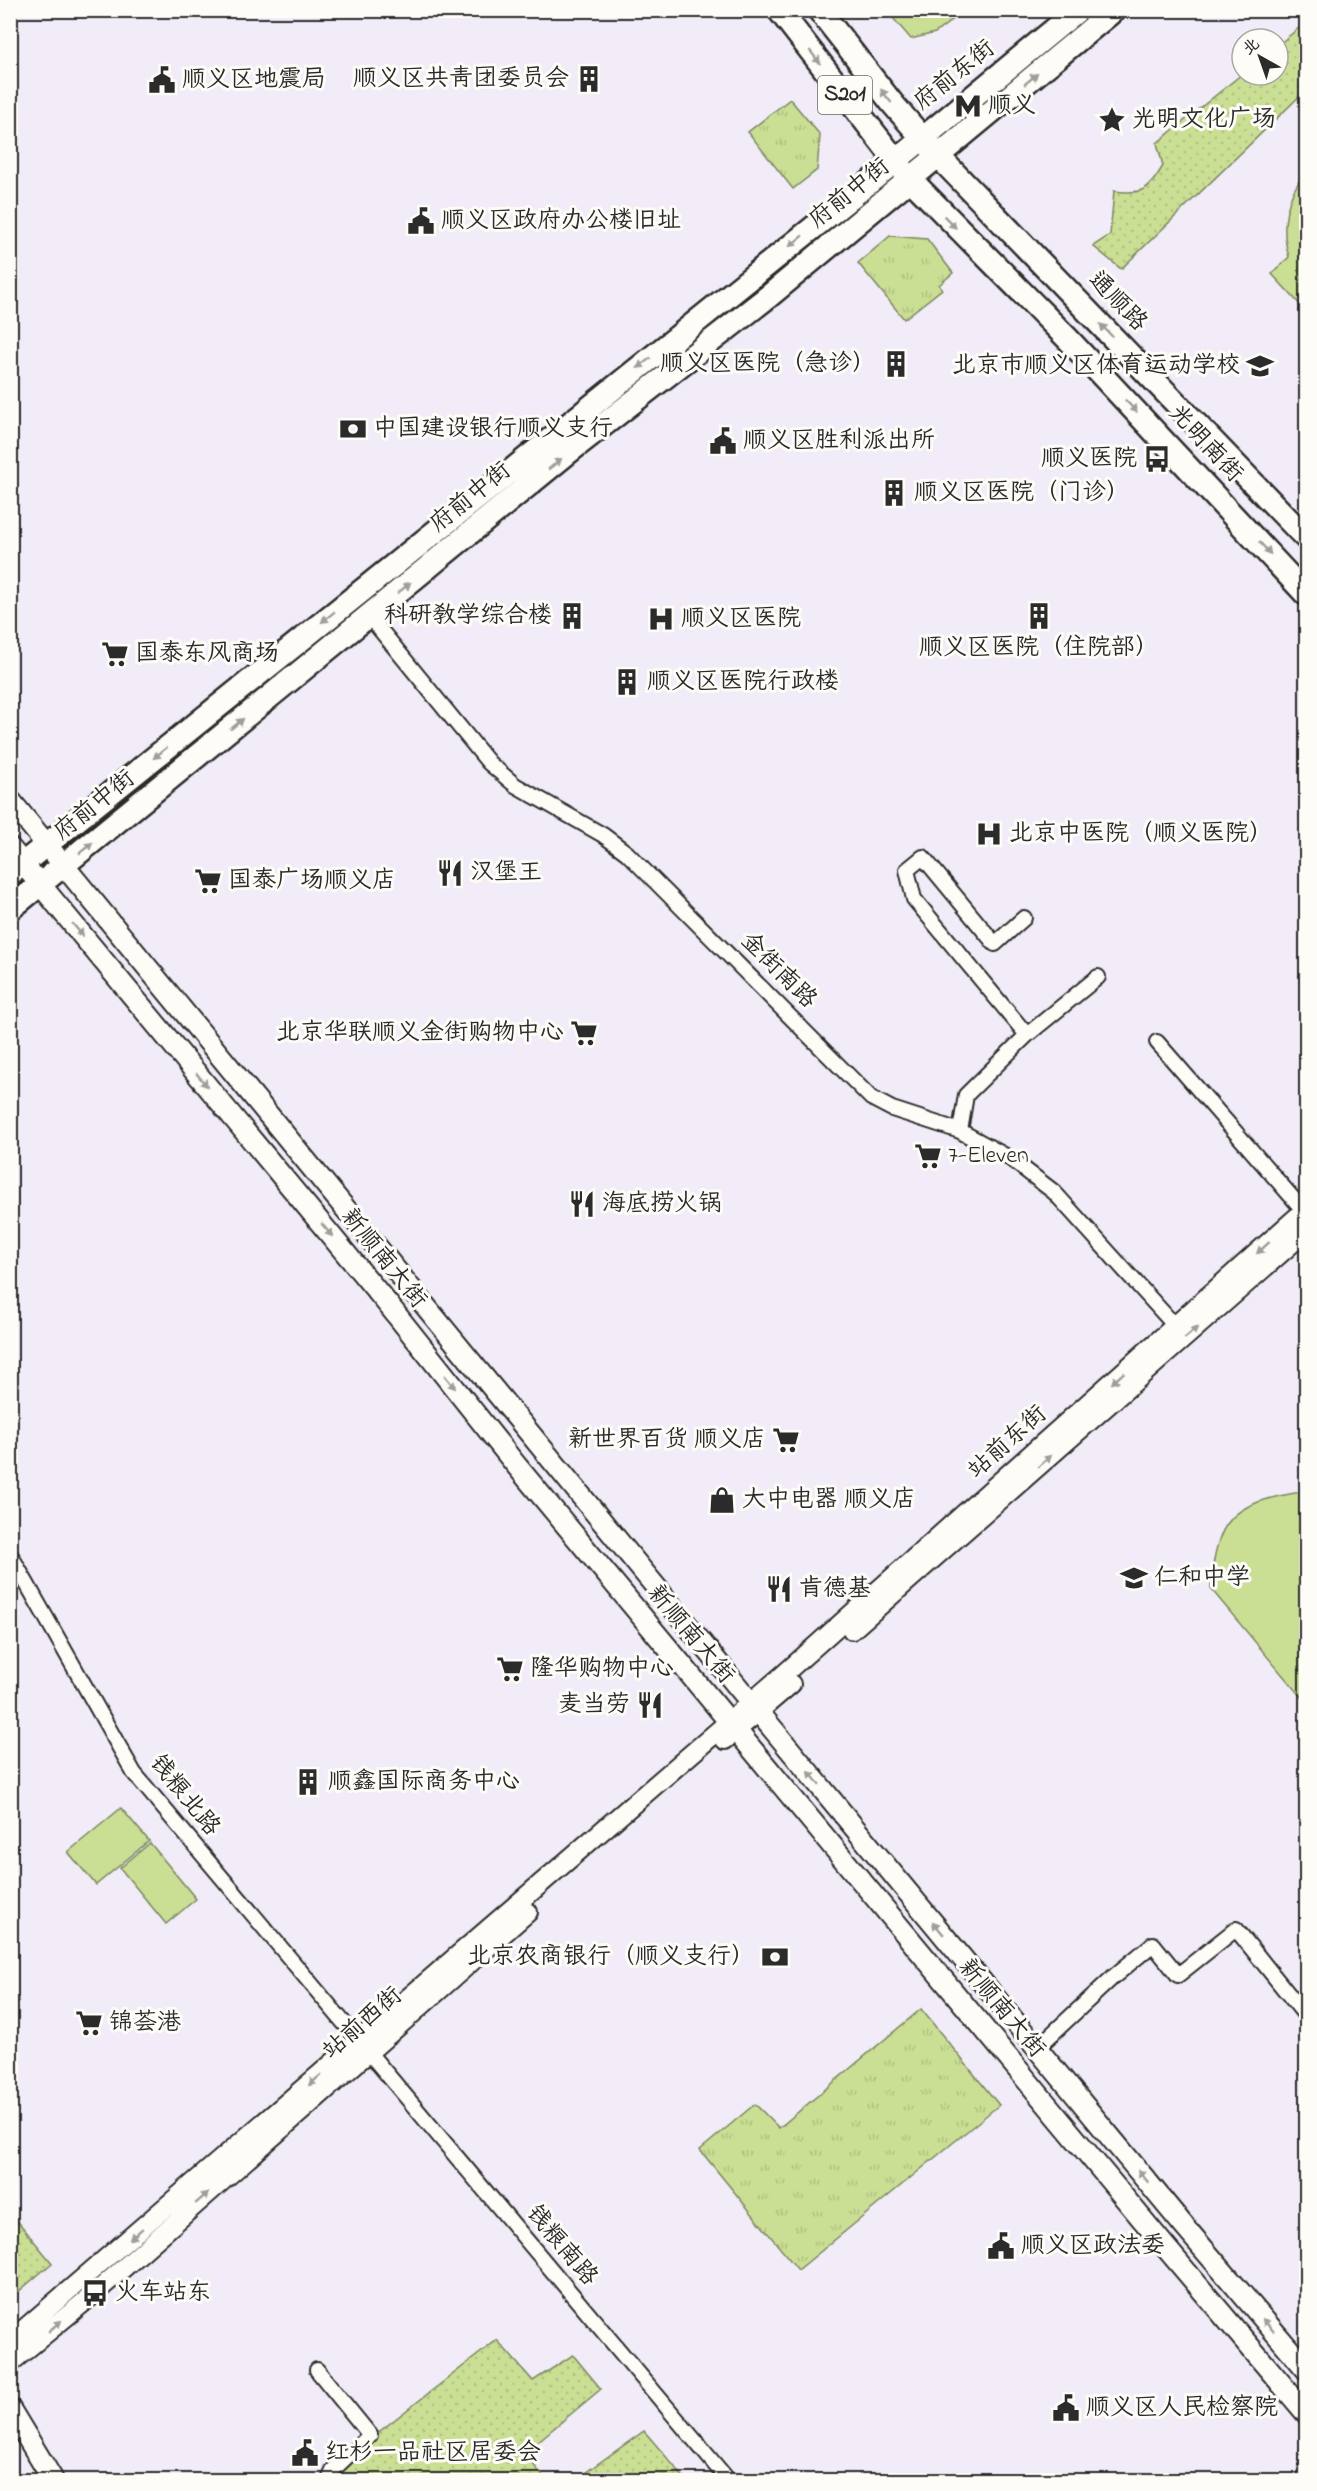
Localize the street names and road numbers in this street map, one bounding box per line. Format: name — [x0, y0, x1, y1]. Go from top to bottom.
street label: 府前东街 — [907, 32, 1003, 120]
road number: S201 — [818, 76, 872, 114]
street label: 府前中街 — [802, 150, 898, 238]
street label: 通顺路 — [1079, 264, 1155, 340]
street label: 光明南街 — [1159, 397, 1251, 491]
street label: 府前中街 — [423, 454, 519, 542]
street label: 府前中街 — [47, 762, 143, 850]
street label: 金街南路 — [732, 925, 824, 1017]
street label: 新顺南大街 — [332, 1201, 434, 1317]
street label: 站前东街 — [961, 1398, 1055, 1488]
street label: 新顺南大街 — [638, 1578, 742, 1692]
street label: 钱粮北路 — [140, 1748, 228, 1844]
street label: 新顺南大街 — [949, 1952, 1053, 2066]
street label: 站前西街 — [315, 1979, 411, 2069]
street label: 钱粮南路 — [517, 2198, 605, 2294]

